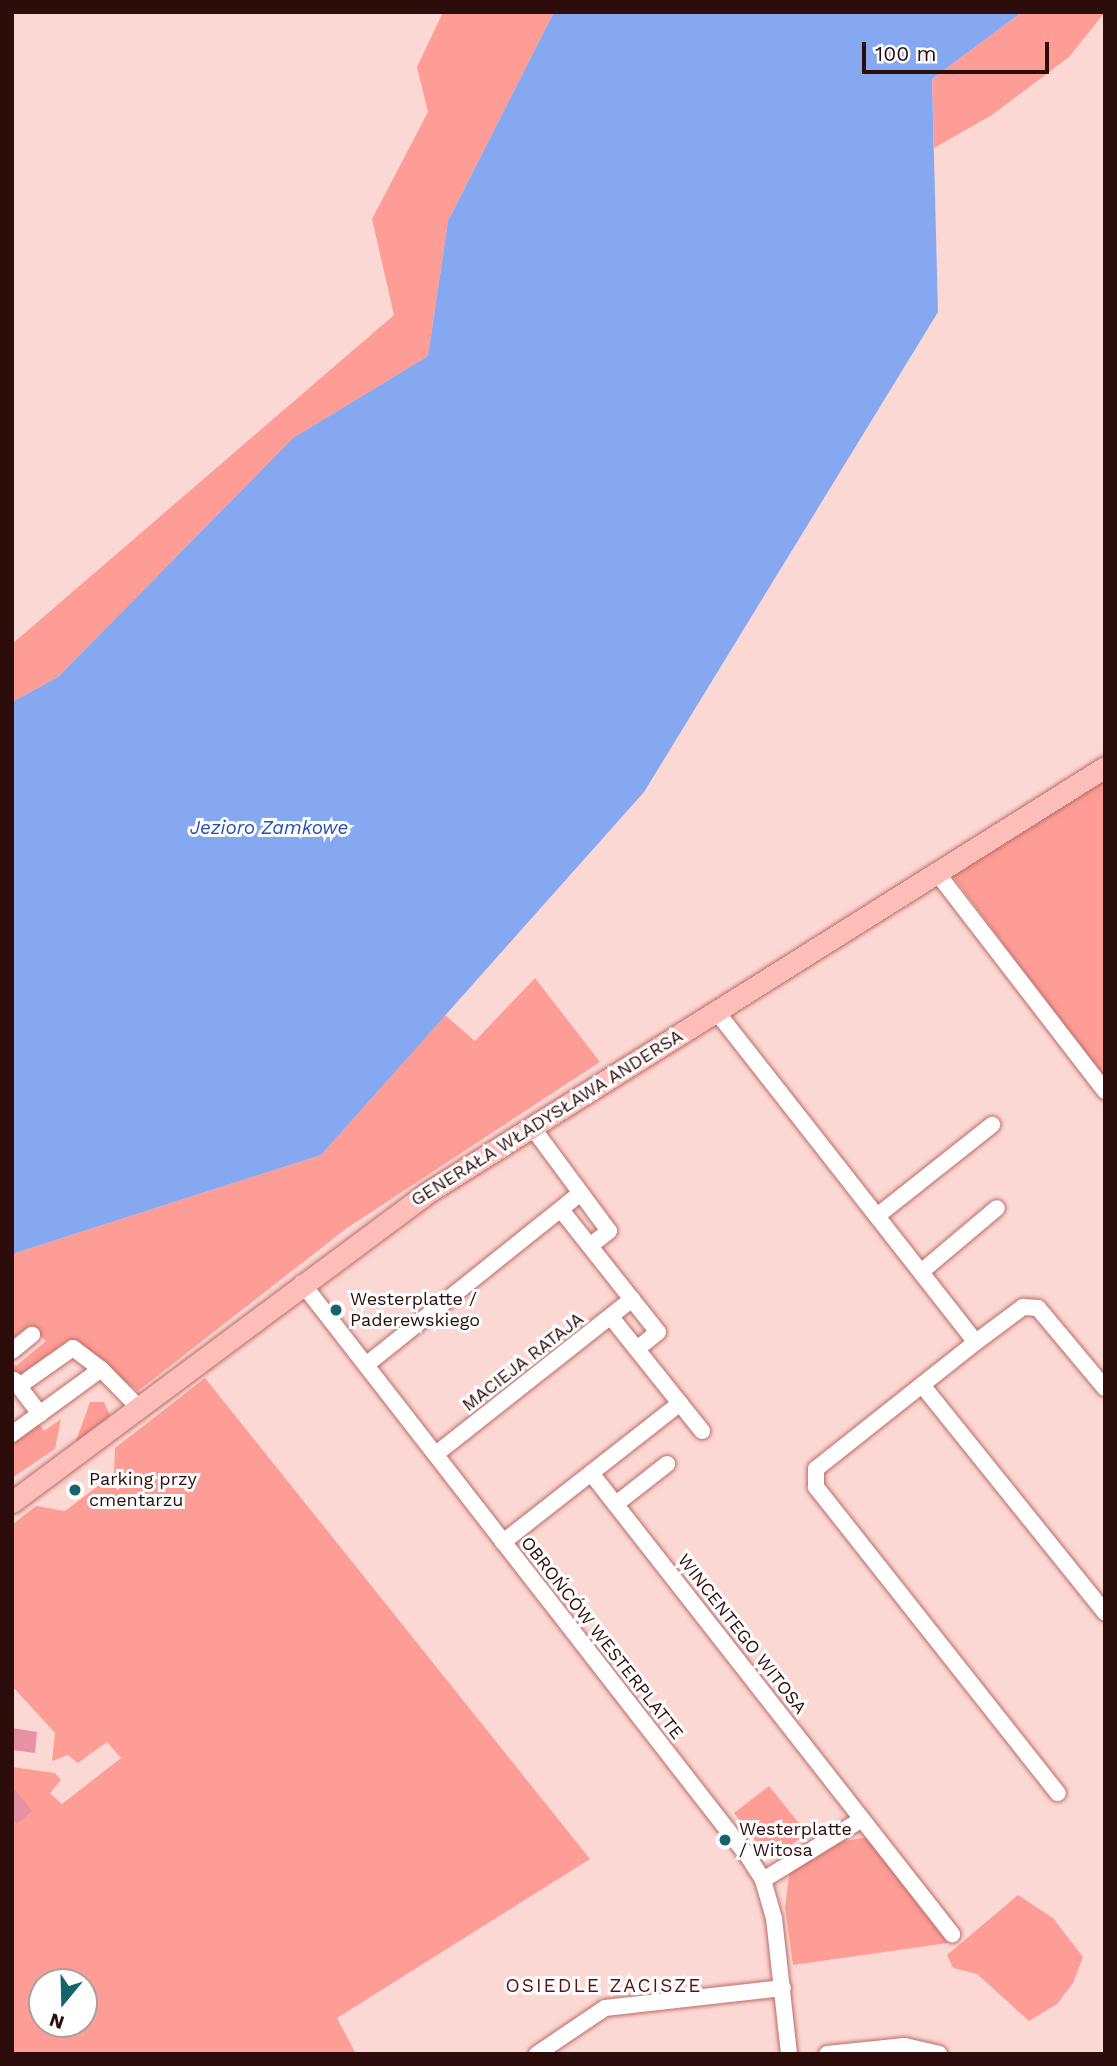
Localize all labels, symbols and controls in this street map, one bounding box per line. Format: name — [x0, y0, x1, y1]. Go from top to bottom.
scale bar — [865, 28, 1052, 72]
text: 100 m — [875, 41, 937, 66]
water label: Jezioro Zamkowe — [190, 817, 348, 839]
street label: GENERAŁA WŁADYSŁAWA ANDERSA — [406, 1024, 688, 1212]
place label: Westerplatte / Paderewskiego — [350, 1289, 480, 1332]
marker: Westerplatte / Paderewskiego — [328, 1302, 344, 1318]
street label: MACIEJA RATAJA — [458, 1308, 588, 1416]
place label: Parking przy cmentarzu — [89, 1469, 197, 1512]
marker: Parking przy cmentarzu — [67, 1482, 83, 1498]
street label: OBROŃCÓW WESTERPLATTE — [516, 1532, 688, 1744]
street label: WINCENTEGO WITOSA — [673, 1550, 811, 1718]
place label: Westerplatte / Witosa — [739, 1819, 852, 1862]
marker: Westerplatte / Witosa — [717, 1832, 733, 1848]
north arrow — [28, 1968, 98, 2038]
district label: OSIEDLE ZACISZE — [507, 1975, 701, 1997]
text: N — [46, 2008, 67, 2035]

